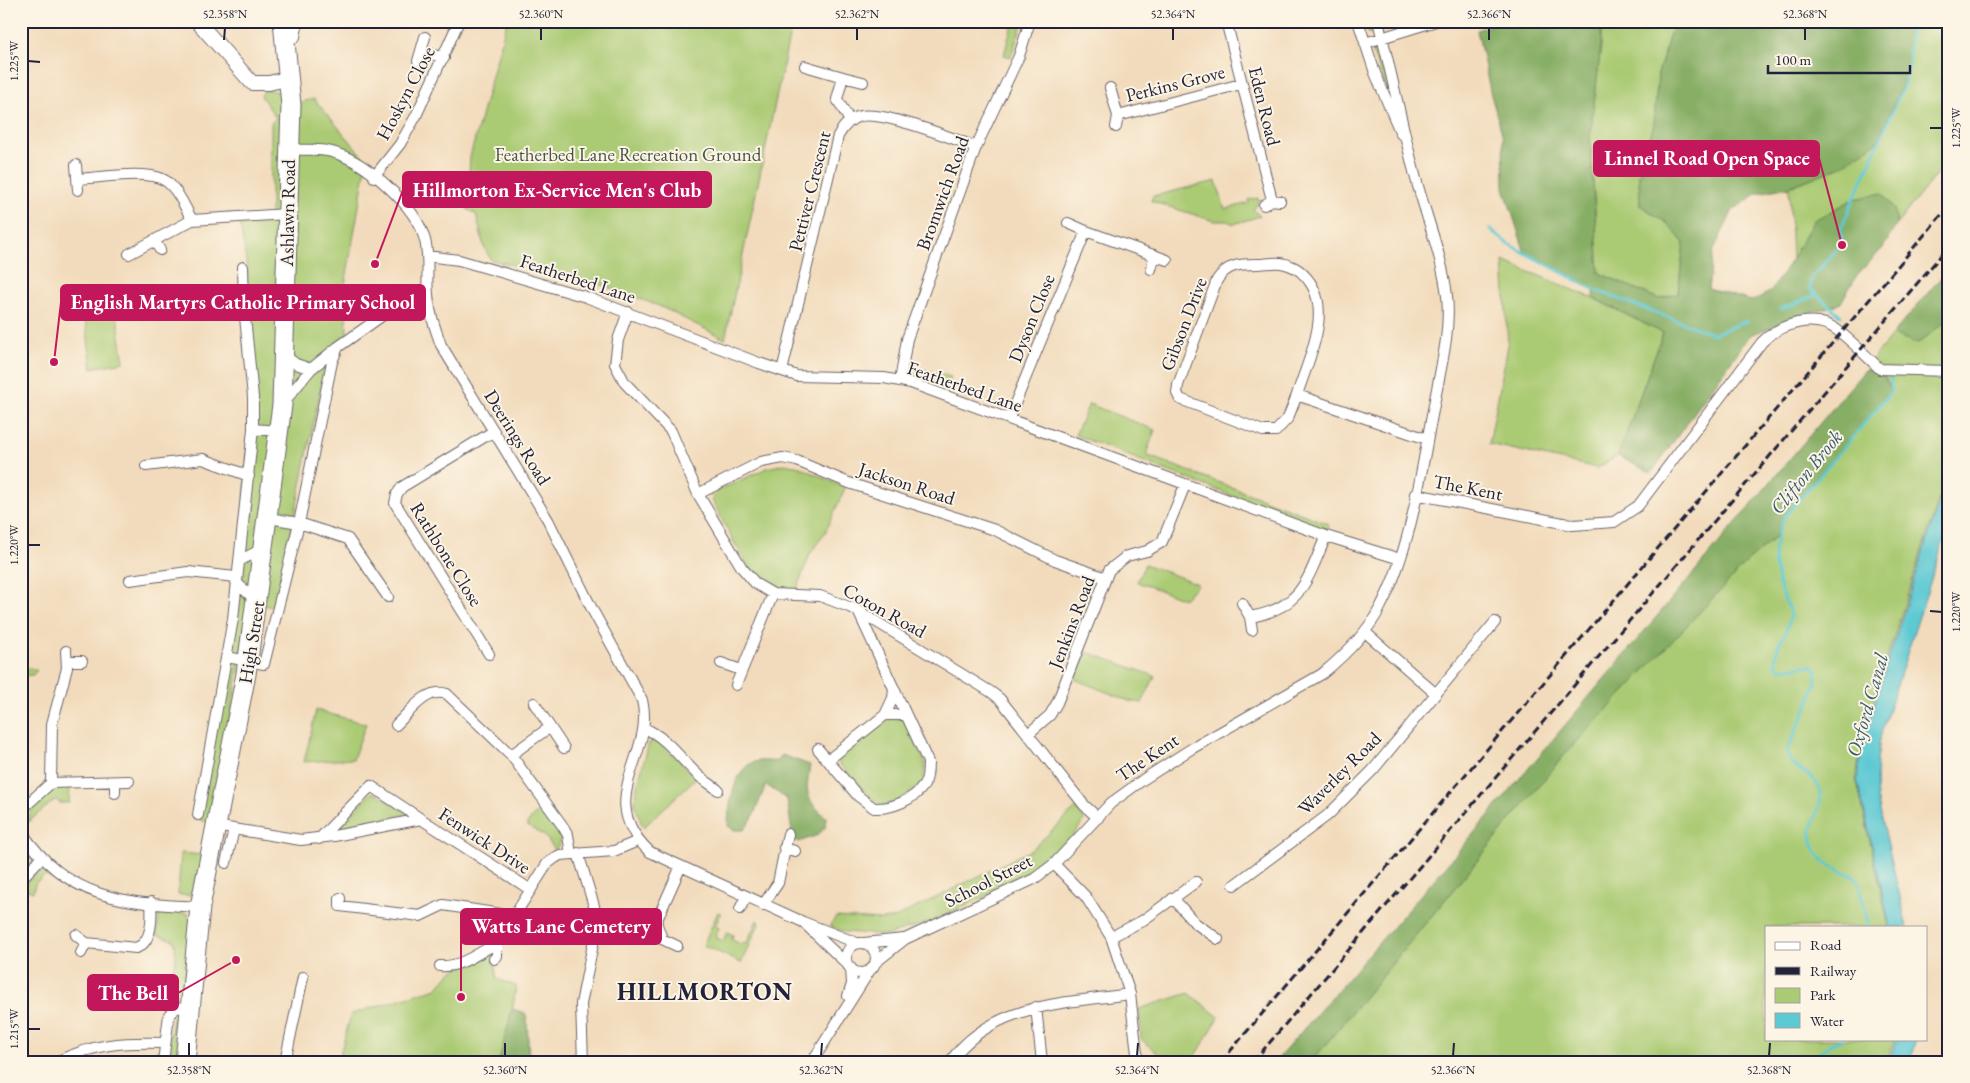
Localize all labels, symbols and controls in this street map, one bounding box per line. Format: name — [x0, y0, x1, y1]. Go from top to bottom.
text: 52.358°N — [203, 6, 248, 22]
text: 52.360°N — [519, 6, 564, 22]
text: 52.362°N — [835, 6, 880, 22]
text: 52.364°N — [1151, 6, 1196, 22]
text: 52.366°N — [1467, 6, 1512, 22]
text: 52.368°N — [1783, 6, 1828, 22]
text: 1.225°W — [6, 40, 22, 81]
street label: Hoskyn Close — [370, 42, 441, 145]
scale bar — [1768, 42, 1910, 74]
text: 100 m — [1775, 50, 1812, 69]
street label: Perkins Grove — [1123, 59, 1227, 108]
street label: Eden Road — [1243, 64, 1287, 149]
text: 1.225°W — [1948, 107, 1964, 148]
street label: Pettiver Crescent — [782, 128, 837, 254]
street label: Bromwich Road — [910, 132, 975, 254]
callout: Linnel Road Open Space — [1594, 141, 1819, 176]
park label: Featherbed Lane Recreation Ground — [495, 142, 762, 167]
text: Linnel Road Open Space — [1604, 145, 1810, 171]
street label: Ashlawn Road — [274, 159, 301, 268]
callout: Hillmorton Ex-Service Men's Club — [403, 172, 711, 207]
text: Hillmorton Ex-Service Men's Club — [413, 177, 702, 203]
street label: Featherbed Lane — [517, 248, 639, 309]
street label: Dyson Close — [1002, 270, 1060, 366]
street label: Gibson Drive — [1154, 274, 1213, 375]
callout: English Martyrs Catholic Primary School — [61, 285, 425, 320]
text: English Martyrs Catholic Primary School — [71, 289, 415, 315]
street label: Featherbed Lane — [904, 355, 1026, 418]
street label: Deerings Road — [478, 385, 557, 490]
water label: Clifton Brook — [1764, 424, 1848, 520]
street label: Jackson Road — [854, 456, 959, 511]
street label: The Kent — [1431, 469, 1505, 506]
street label: Rathbone Close — [405, 497, 489, 611]
text: 1.220°W — [6, 524, 22, 565]
street label: Jenkins Road — [1042, 572, 1101, 674]
street label: Coton Road — [839, 577, 931, 644]
text: 1.220°W — [1948, 591, 1964, 632]
street label: High Street — [233, 599, 270, 685]
water label: Oxford Canal — [1840, 649, 1894, 760]
street label: Waverley Road — [1292, 726, 1387, 820]
street label: The Kent — [1111, 727, 1183, 787]
street label: Fenwick Drive — [434, 801, 535, 879]
street label: School Street — [940, 848, 1036, 913]
callout: Watts Lane Cemetery — [461, 909, 661, 944]
text: Watts Lane Cemetery — [471, 913, 651, 939]
legend — [1765, 926, 1928, 1040]
text: Road — [1810, 935, 1842, 954]
text: Railway — [1810, 961, 1857, 980]
callout: The Bell — [88, 975, 178, 1010]
district label: HILLMORTON — [617, 976, 793, 1007]
text: The Bell — [98, 980, 169, 1006]
text: Park — [1810, 985, 1837, 1004]
text: 1.215°W — [6, 1008, 22, 1049]
text: Water — [1810, 1011, 1844, 1030]
text: 52.358°N — [167, 1062, 212, 1078]
text: 52.360°N — [483, 1062, 528, 1078]
text: 52.362°N — [799, 1062, 844, 1078]
text: 52.364°N — [1115, 1062, 1160, 1078]
text: 52.366°N — [1431, 1062, 1476, 1078]
text: 52.368°N — [1747, 1062, 1792, 1078]

